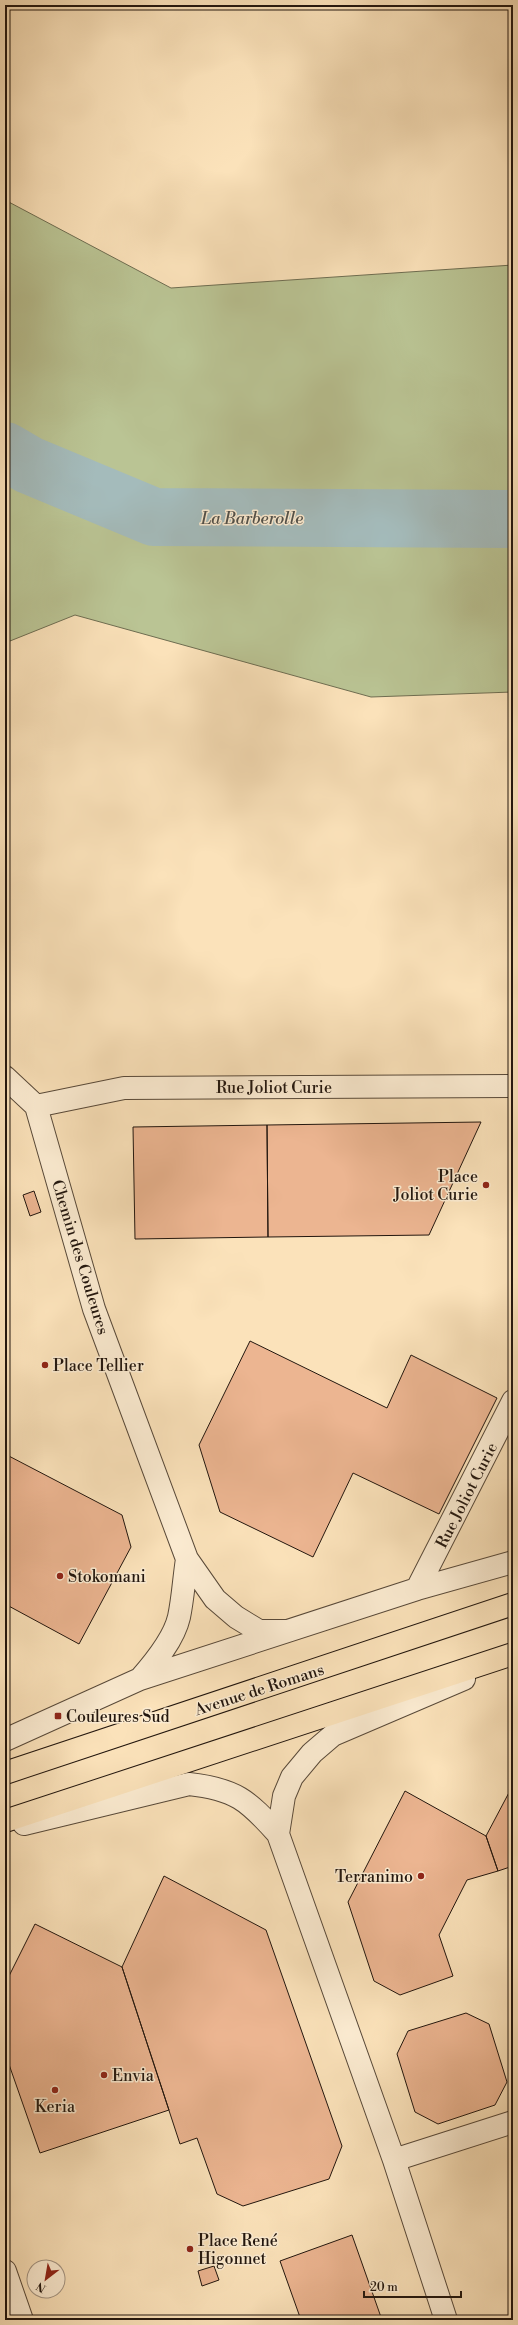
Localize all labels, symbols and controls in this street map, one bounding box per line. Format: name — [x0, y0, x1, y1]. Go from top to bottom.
water label: La Barberolle — [200, 508, 303, 530]
street label: Rue Joliot Curie — [216, 1078, 332, 1098]
place label: Place Joliot Curie — [393, 1167, 478, 1205]
street label: Chemin des Couleures — [47, 1177, 113, 1337]
marker: Place Joliot Curie — [481, 1180, 491, 1190]
place label: Place Tellier — [53, 1356, 144, 1376]
marker: Place Tellier — [40, 1360, 50, 1370]
street label: Rue Joliot Curie — [432, 1439, 502, 1552]
place label: Stokomani — [68, 1567, 146, 1587]
marker: Stokomani — [55, 1571, 65, 1581]
street label: Avenue de Romans — [191, 1660, 327, 1721]
place label: Couleures Sud — [66, 1707, 170, 1727]
marker: Couleures Sud — [53, 1711, 63, 1721]
place label: Terranimo — [335, 1867, 413, 1887]
marker: Terranimo — [416, 1871, 426, 1881]
place label: Envia — [112, 2066, 155, 2086]
marker: Envia — [99, 2070, 109, 2080]
marker: Keria — [50, 2085, 60, 2095]
place label: Keria — [35, 2097, 76, 2117]
place label: Place René Higonnet — [198, 2231, 278, 2269]
marker: Place René Higonnet — [185, 2244, 195, 2254]
north arrow — [26, 2259, 66, 2299]
scale bar — [364, 2273, 461, 2299]
text: N — [34, 2278, 49, 2295]
text: 20 m — [370, 2280, 398, 2295]

